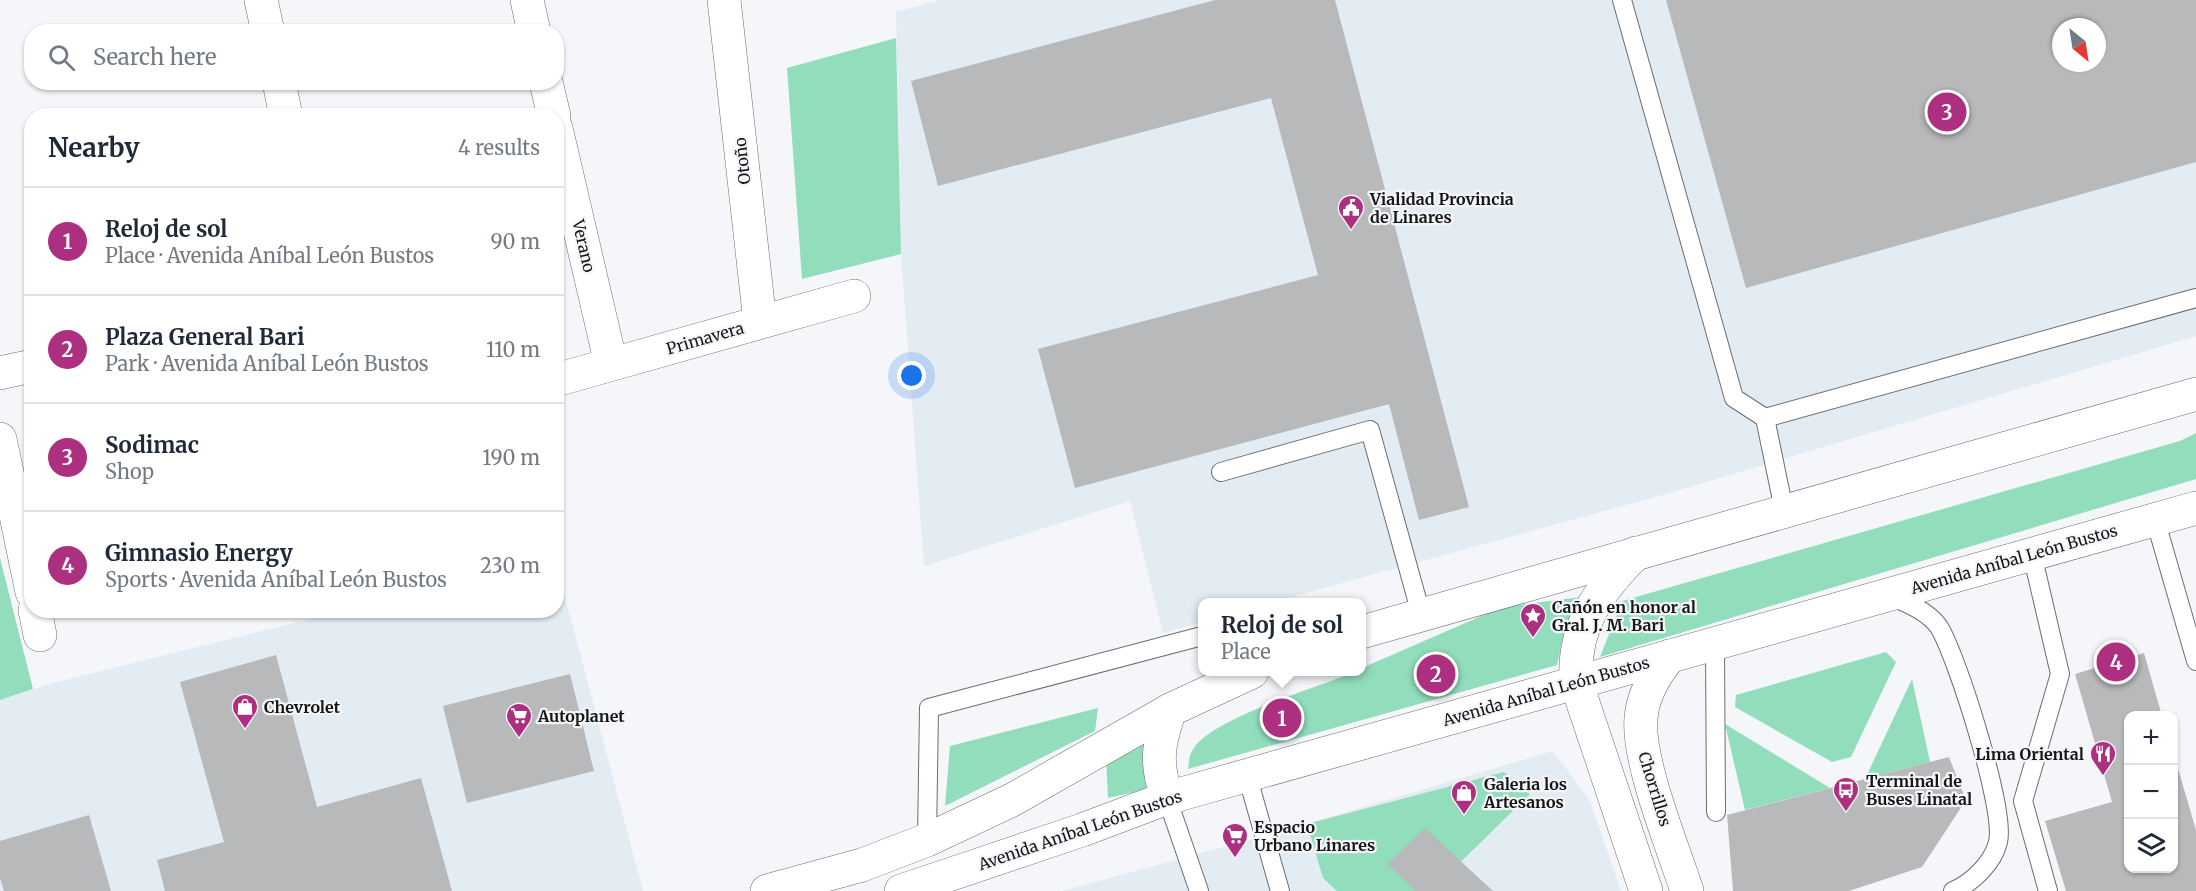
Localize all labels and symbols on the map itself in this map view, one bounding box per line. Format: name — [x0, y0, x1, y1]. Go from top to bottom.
north arrow — [2052, 18, 2106, 72]
pin: 3 — [1928, 90, 1966, 134]
street label: Otoño — [730, 137, 754, 185]
place label: Vialidad Provincia de Linares — [1369, 189, 1514, 227]
public building icon: Vialidad Provincia de Linares — [1336, 193, 1366, 231]
street label: Verano — [568, 217, 600, 274]
street label: Primavera — [664, 317, 747, 359]
your location — [897, 361, 926, 390]
street label: Avenida Aníbal León Bustos — [1907, 520, 2120, 598]
place label: Cañón en honor al Gral. J. M. Bari — [1552, 597, 1696, 635]
place icon: Cañón en honor al Gral. J. M. Bari — [1518, 601, 1548, 639]
pin: 4 — [2096, 640, 2136, 684]
pin: 2 — [1416, 652, 1456, 696]
street label: Avenida Aníbal León Bustos — [1439, 652, 1652, 730]
shop icon: Chevrolet — [230, 692, 260, 730]
pin: 1 — [1262, 696, 1302, 740]
place label: Chevrolet — [264, 697, 341, 717]
supermarket icon: Autoplanet — [504, 701, 534, 739]
place label: Autoplanet — [537, 706, 625, 726]
restaurant icon: Lima Oriental — [2088, 739, 2118, 777]
place label: Lima Oriental — [1975, 744, 2084, 764]
street label: Chorrillos — [1634, 749, 1676, 829]
place label: Terminal de Buses Linatal — [1866, 771, 1972, 809]
place label: Galeria los Artesanos — [1483, 774, 1567, 812]
bus stop icon: Terminal de Buses Linatal — [1831, 775, 1861, 813]
shop icon: Galeria los Artesanos — [1449, 778, 1479, 816]
street label: Avenida Aníbal León Bustos — [975, 786, 1185, 875]
place label: Espacio Urbano Linares — [1254, 817, 1375, 855]
supermarket icon: Espacio Urbano Linares — [1220, 821, 1250, 859]

